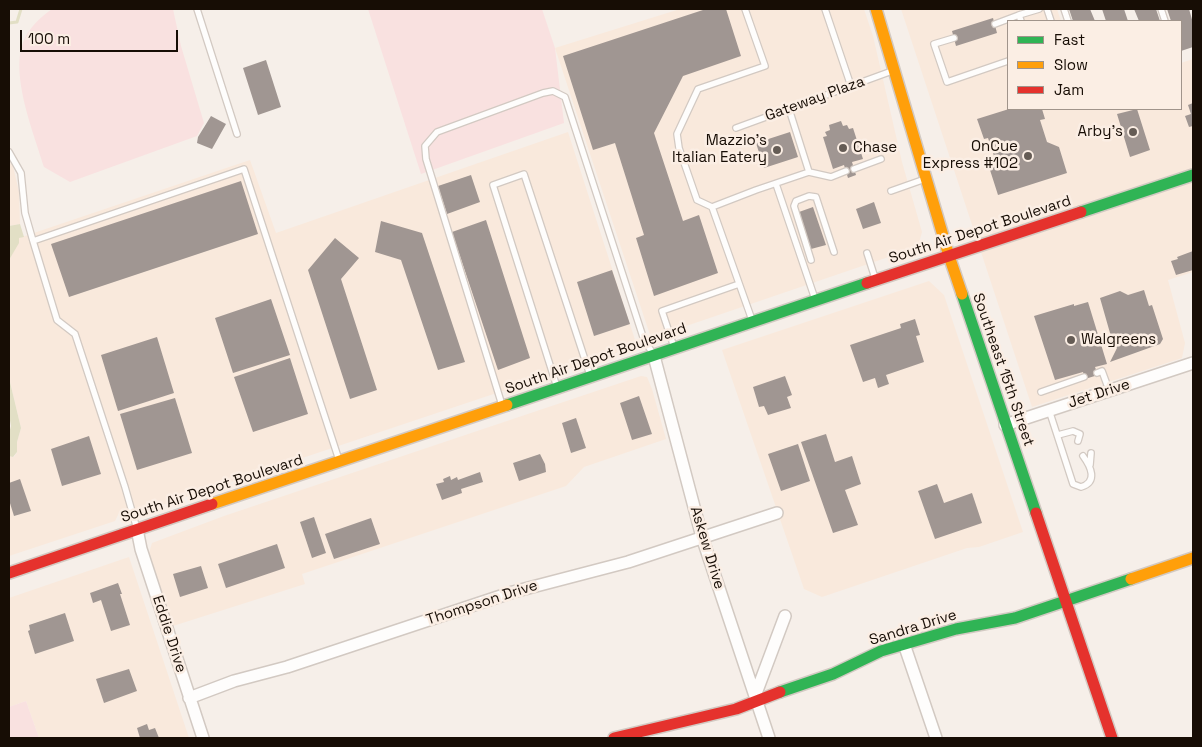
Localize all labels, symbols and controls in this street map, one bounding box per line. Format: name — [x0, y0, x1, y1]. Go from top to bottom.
scale bar — [22, 20, 180, 52]
legend — [1007, 20, 1182, 110]
text: 100 m — [28, 29, 70, 48]
text: Fast — [1054, 30, 1085, 49]
text: Slow — [1054, 55, 1088, 74]
street label: Gateway Plaza — [763, 73, 867, 125]
text: Jam — [1054, 80, 1084, 99]
place label: Arby's — [1077, 123, 1123, 141]
marker: Arby's — [1127, 126, 1139, 138]
place label: Mazzio's Italian Eatery — [672, 132, 767, 167]
place label: OnCue Express #102 — [923, 138, 1018, 173]
place label: Chase — [853, 139, 897, 157]
marker: Chase — [837, 142, 849, 154]
marker: Mazzio's Italian Eatery — [771, 144, 783, 156]
marker: OnCue Express #102 — [1022, 150, 1034, 162]
street label: South Air Depot Boulevard — [887, 192, 1073, 268]
street label: Southeast 15th Street — [968, 291, 1038, 449]
street label: South Air Depot Boulevard — [503, 319, 689, 399]
place label: Walgreens — [1081, 331, 1156, 349]
marker: Walgreens — [1065, 334, 1077, 346]
street label: Jet Drive — [1066, 376, 1132, 412]
street label: South Air Depot Boulevard — [119, 451, 305, 527]
street label: Askew Drive — [686, 504, 728, 592]
street label: Thompson Drive — [424, 577, 540, 629]
street label: Eddie Drive — [148, 593, 190, 675]
street label: Sandra Drive — [867, 606, 959, 650]

